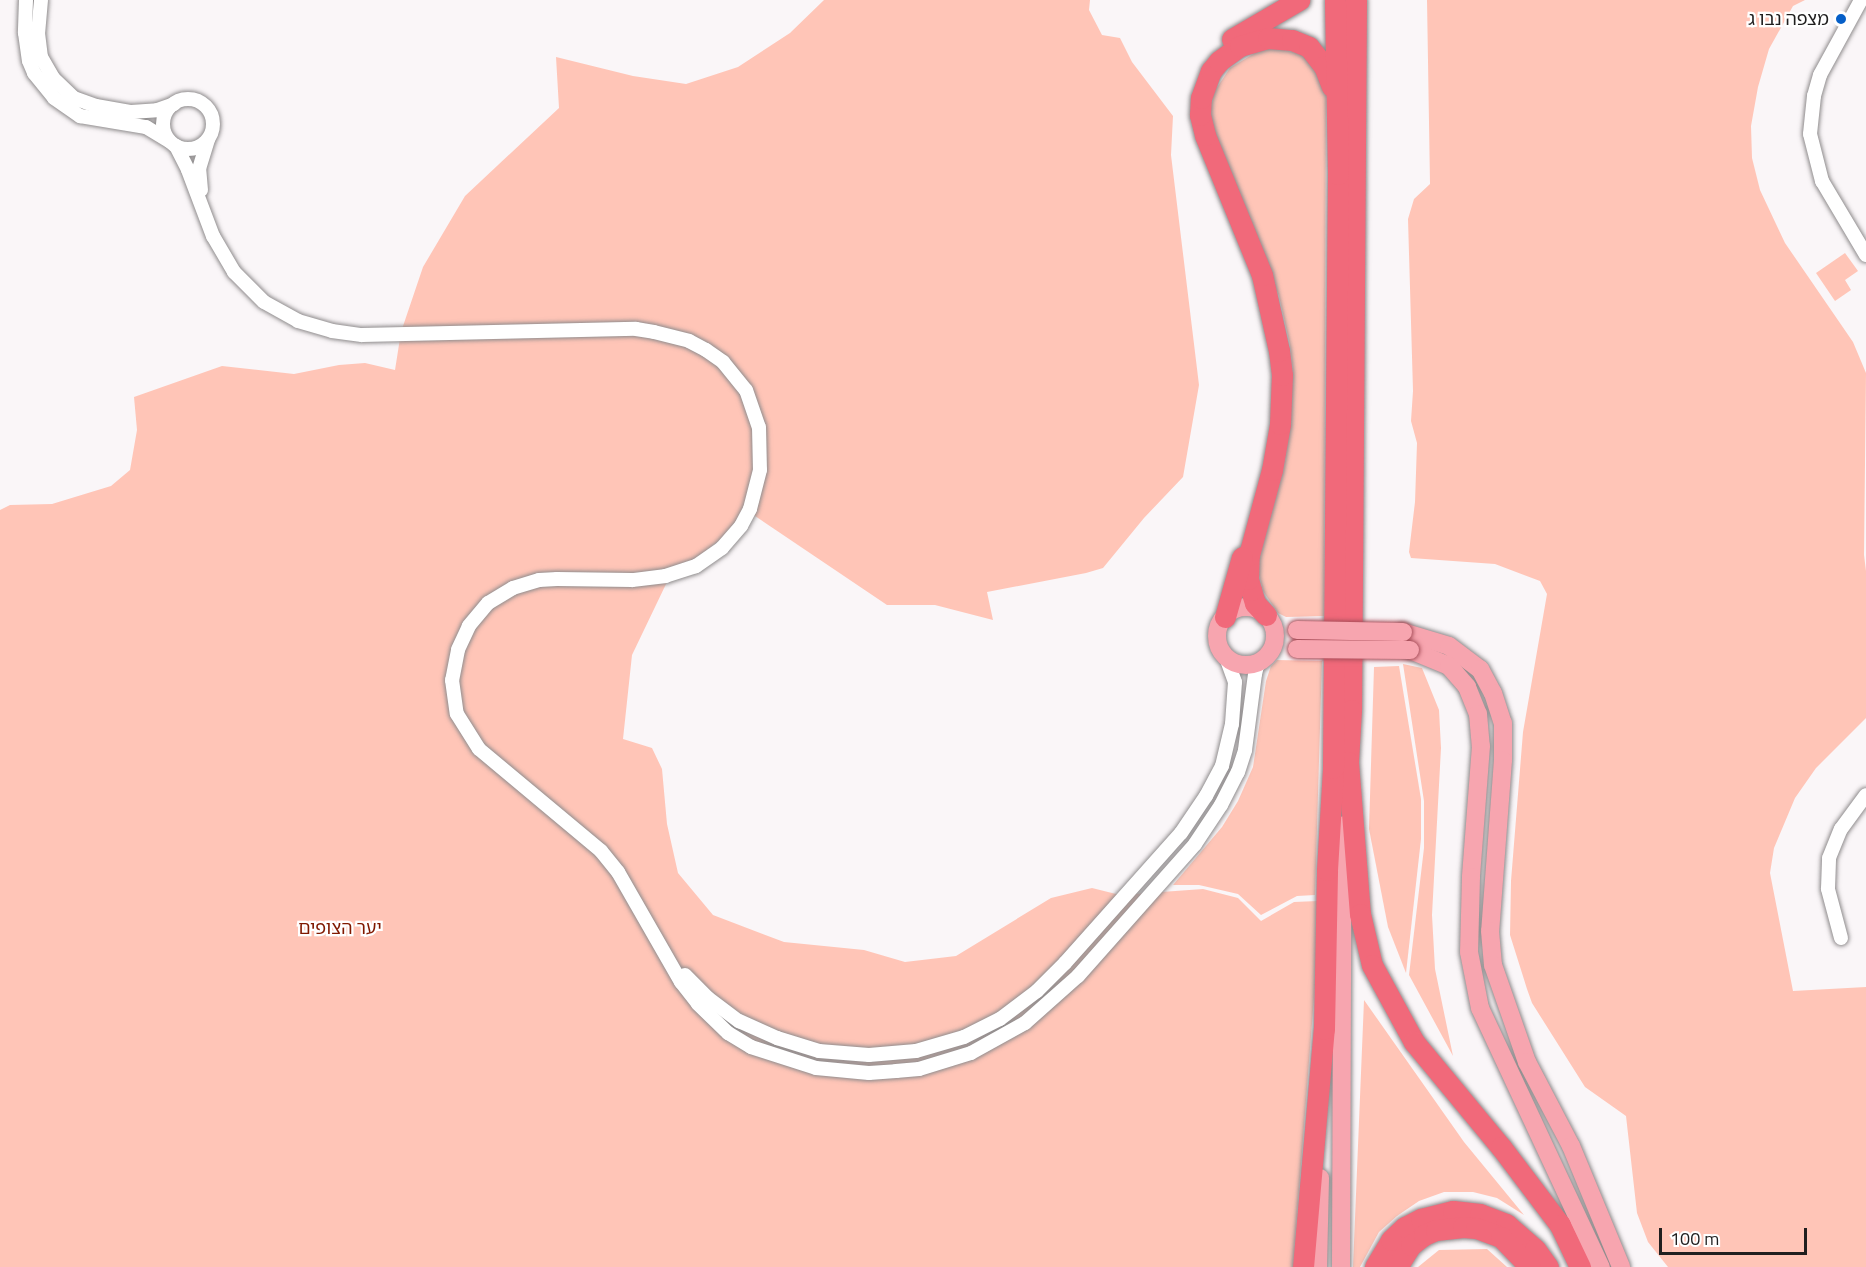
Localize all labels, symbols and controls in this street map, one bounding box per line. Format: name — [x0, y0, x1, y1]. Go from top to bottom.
place label: מצפה נבו ג — [1748, 8, 1829, 30]
marker: מצפה נבו ג — [1834, 12, 1848, 26]
park label: יער הצופים — [298, 917, 382, 939]
scale bar — [1662, 1216, 1810, 1254]
text: 100 m — [1670, 1225, 1719, 1252]

